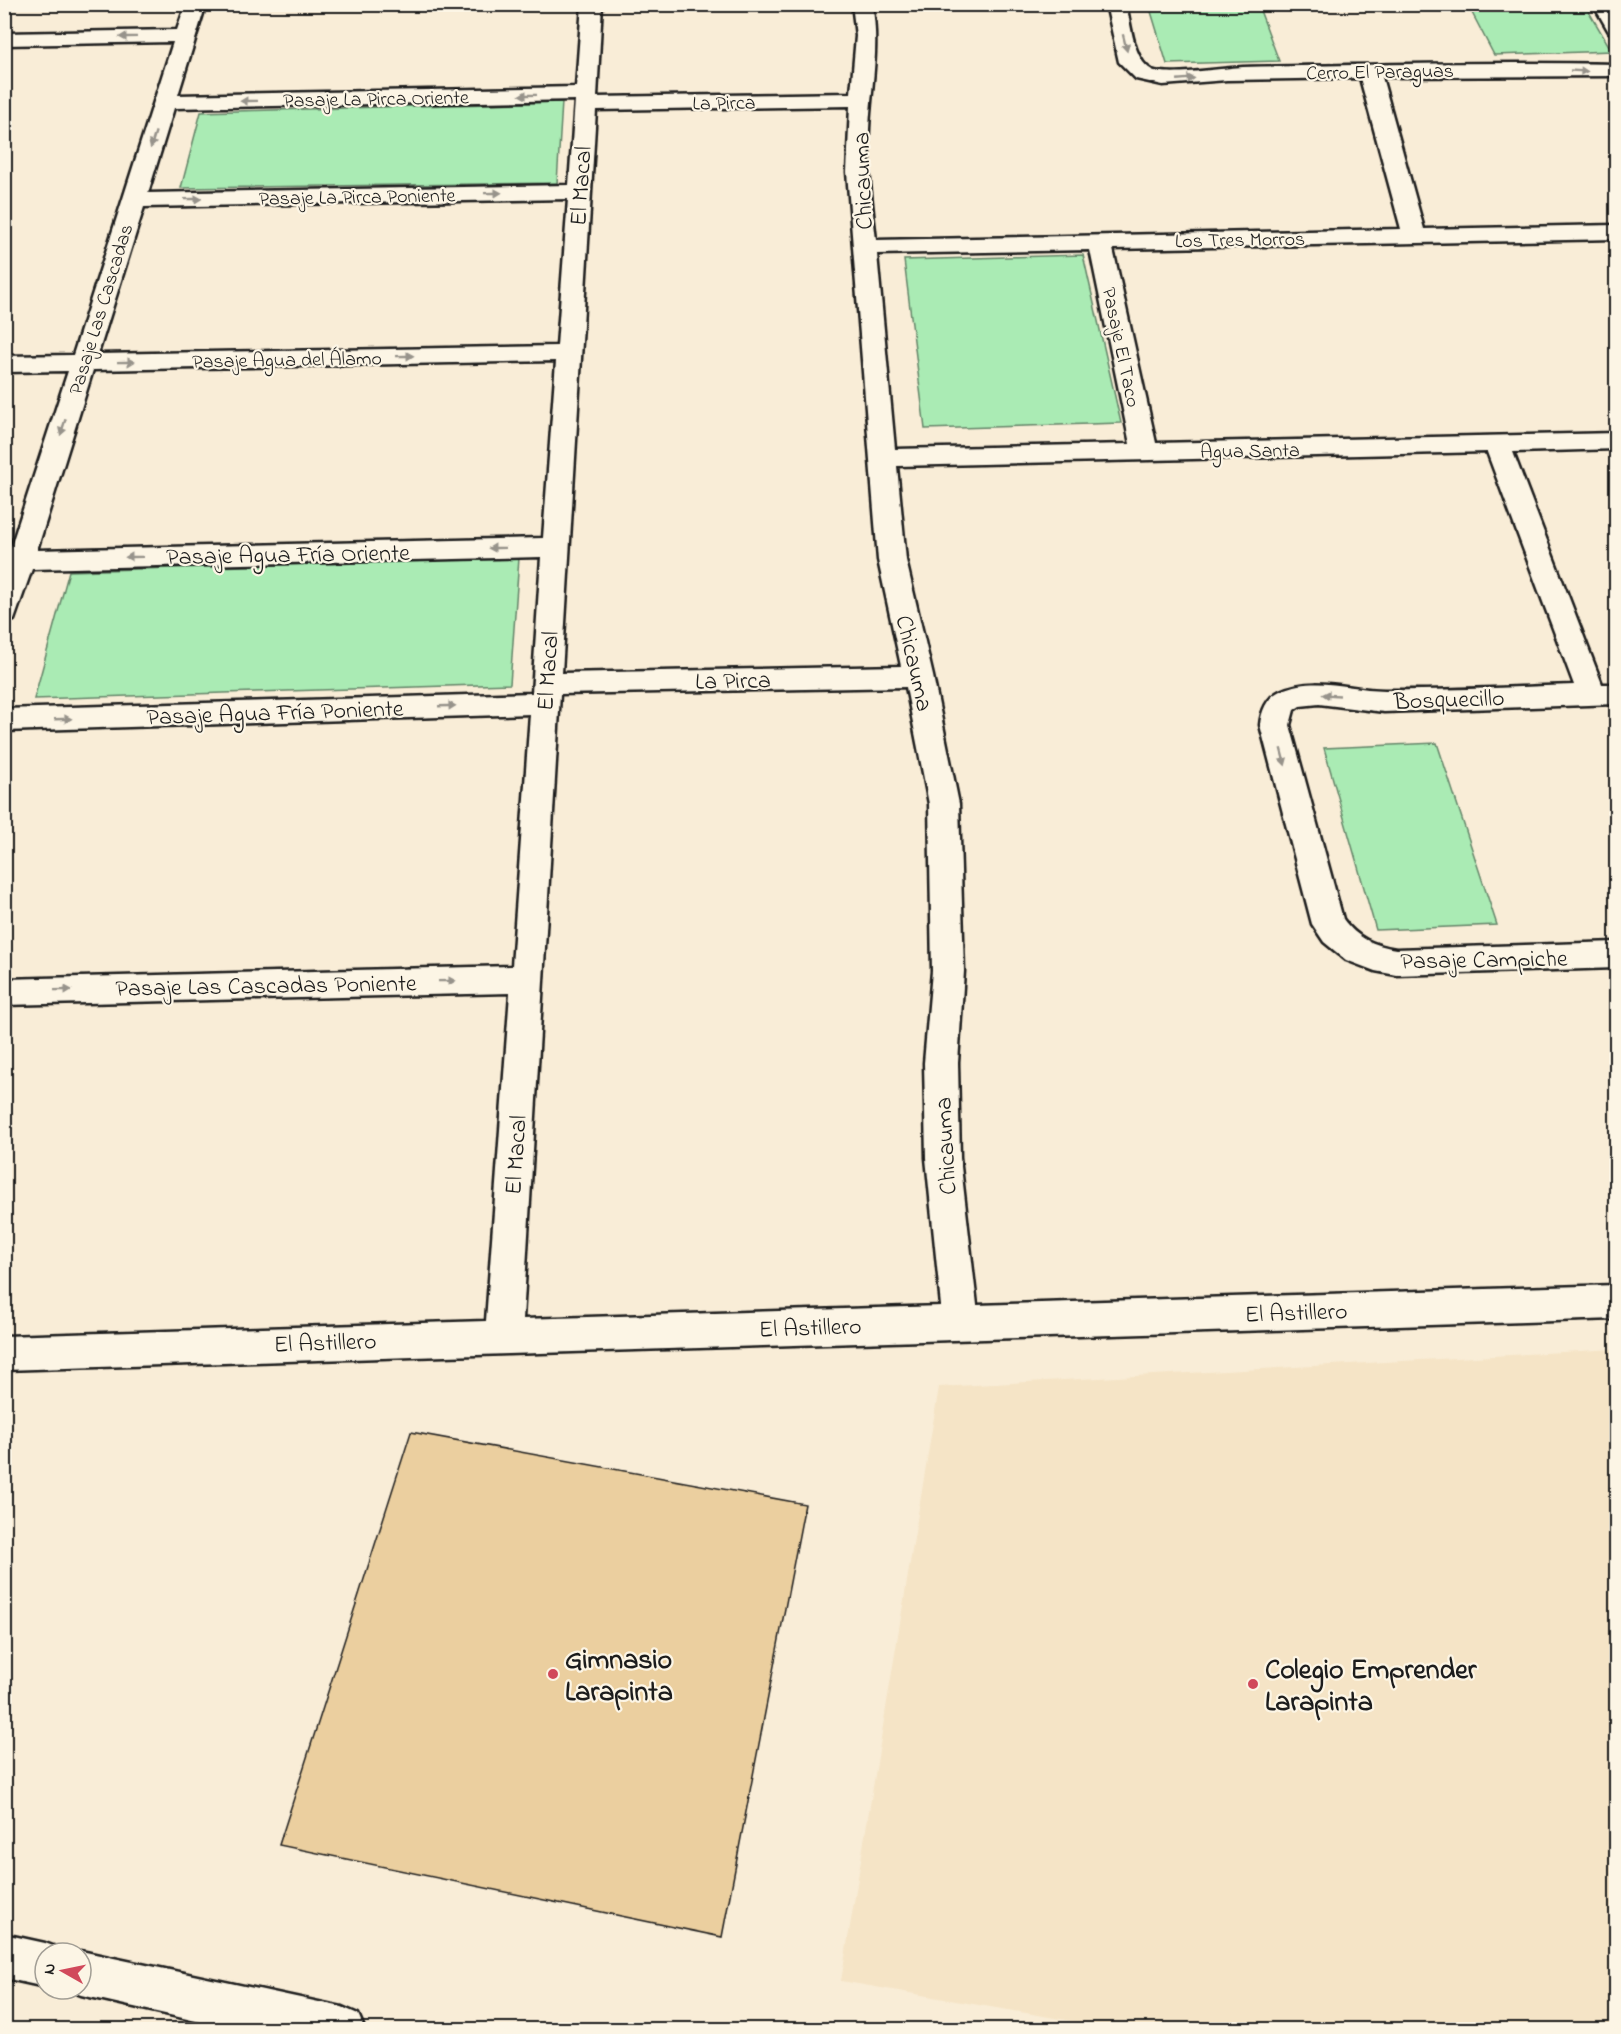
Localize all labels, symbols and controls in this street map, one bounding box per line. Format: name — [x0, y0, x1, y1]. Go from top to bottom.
one-way arrow — [118, 32, 137, 42]
one-way arrow — [1121, 33, 1131, 52]
street label: Cerro El Paraguas — [1306, 58, 1454, 90]
one-way arrow — [1570, 66, 1589, 75]
one-way arrow — [1176, 74, 1195, 84]
street label: Pasaje La Pirca Oriente — [283, 84, 469, 117]
street label: La Pirca — [692, 89, 756, 120]
one-way arrow — [518, 90, 537, 99]
one-way arrow — [239, 96, 258, 105]
one-way arrow — [148, 131, 157, 149]
street label: Chicauma — [845, 131, 884, 230]
street label: El Macal — [562, 145, 603, 227]
street label: Pasaje La Pirca Poniente — [258, 182, 456, 215]
one-way arrow — [483, 188, 502, 198]
one-way arrow — [183, 194, 202, 203]
street label: Pasaje Las Cascadas — [63, 221, 142, 399]
street label: Los Tres Morros — [1175, 226, 1305, 257]
street label: Pasaje El Taco — [1093, 285, 1146, 410]
street label: Pasaje Agua del Álamo — [192, 345, 382, 379]
one-way arrow — [395, 351, 414, 361]
one-way arrow — [116, 357, 135, 367]
one-way arrow — [58, 418, 67, 436]
street label: Agua Santa — [1200, 437, 1300, 469]
street label: Pasaje Agua Fría Oriente — [166, 537, 410, 576]
one-way arrow — [488, 544, 507, 553]
one-way arrow — [125, 553, 144, 562]
street label: Chicauma — [885, 612, 941, 715]
street label: El Macal — [529, 630, 570, 712]
street label: La Pirca — [695, 664, 771, 701]
street label: Bosquecillo — [1392, 682, 1505, 721]
one-way arrow — [1321, 690, 1340, 699]
street label: Pasaje Agua Fría Poniente — [146, 693, 404, 736]
one-way arrow — [437, 701, 456, 711]
one-way arrow — [53, 714, 72, 723]
one-way arrow — [1279, 748, 1289, 766]
street label: Pasaje Campiche — [1400, 943, 1568, 980]
street label: Pasaje Las Cascadas Poniente — [115, 967, 417, 1008]
one-way arrow — [437, 976, 456, 986]
one-way arrow — [53, 985, 72, 995]
street label: Chicauma — [927, 1096, 968, 1196]
street label: El Macal — [497, 1114, 538, 1196]
street label: El Astillero — [1244, 1295, 1348, 1334]
street label: El Astillero — [758, 1310, 862, 1349]
street label: El Astillero — [273, 1325, 377, 1364]
place label: Gimnasio Larapinta — [565, 1641, 673, 1714]
place label: Colegio Emprender Larapinta — [1265, 1651, 1478, 1724]
marker: Gimnasio Larapinta — [546, 1667, 560, 1681]
marker: Colegio Emprender Larapinta — [1246, 1677, 1260, 1691]
north arrow — [33, 1941, 93, 2001]
text: N — [37, 1962, 63, 1976]

